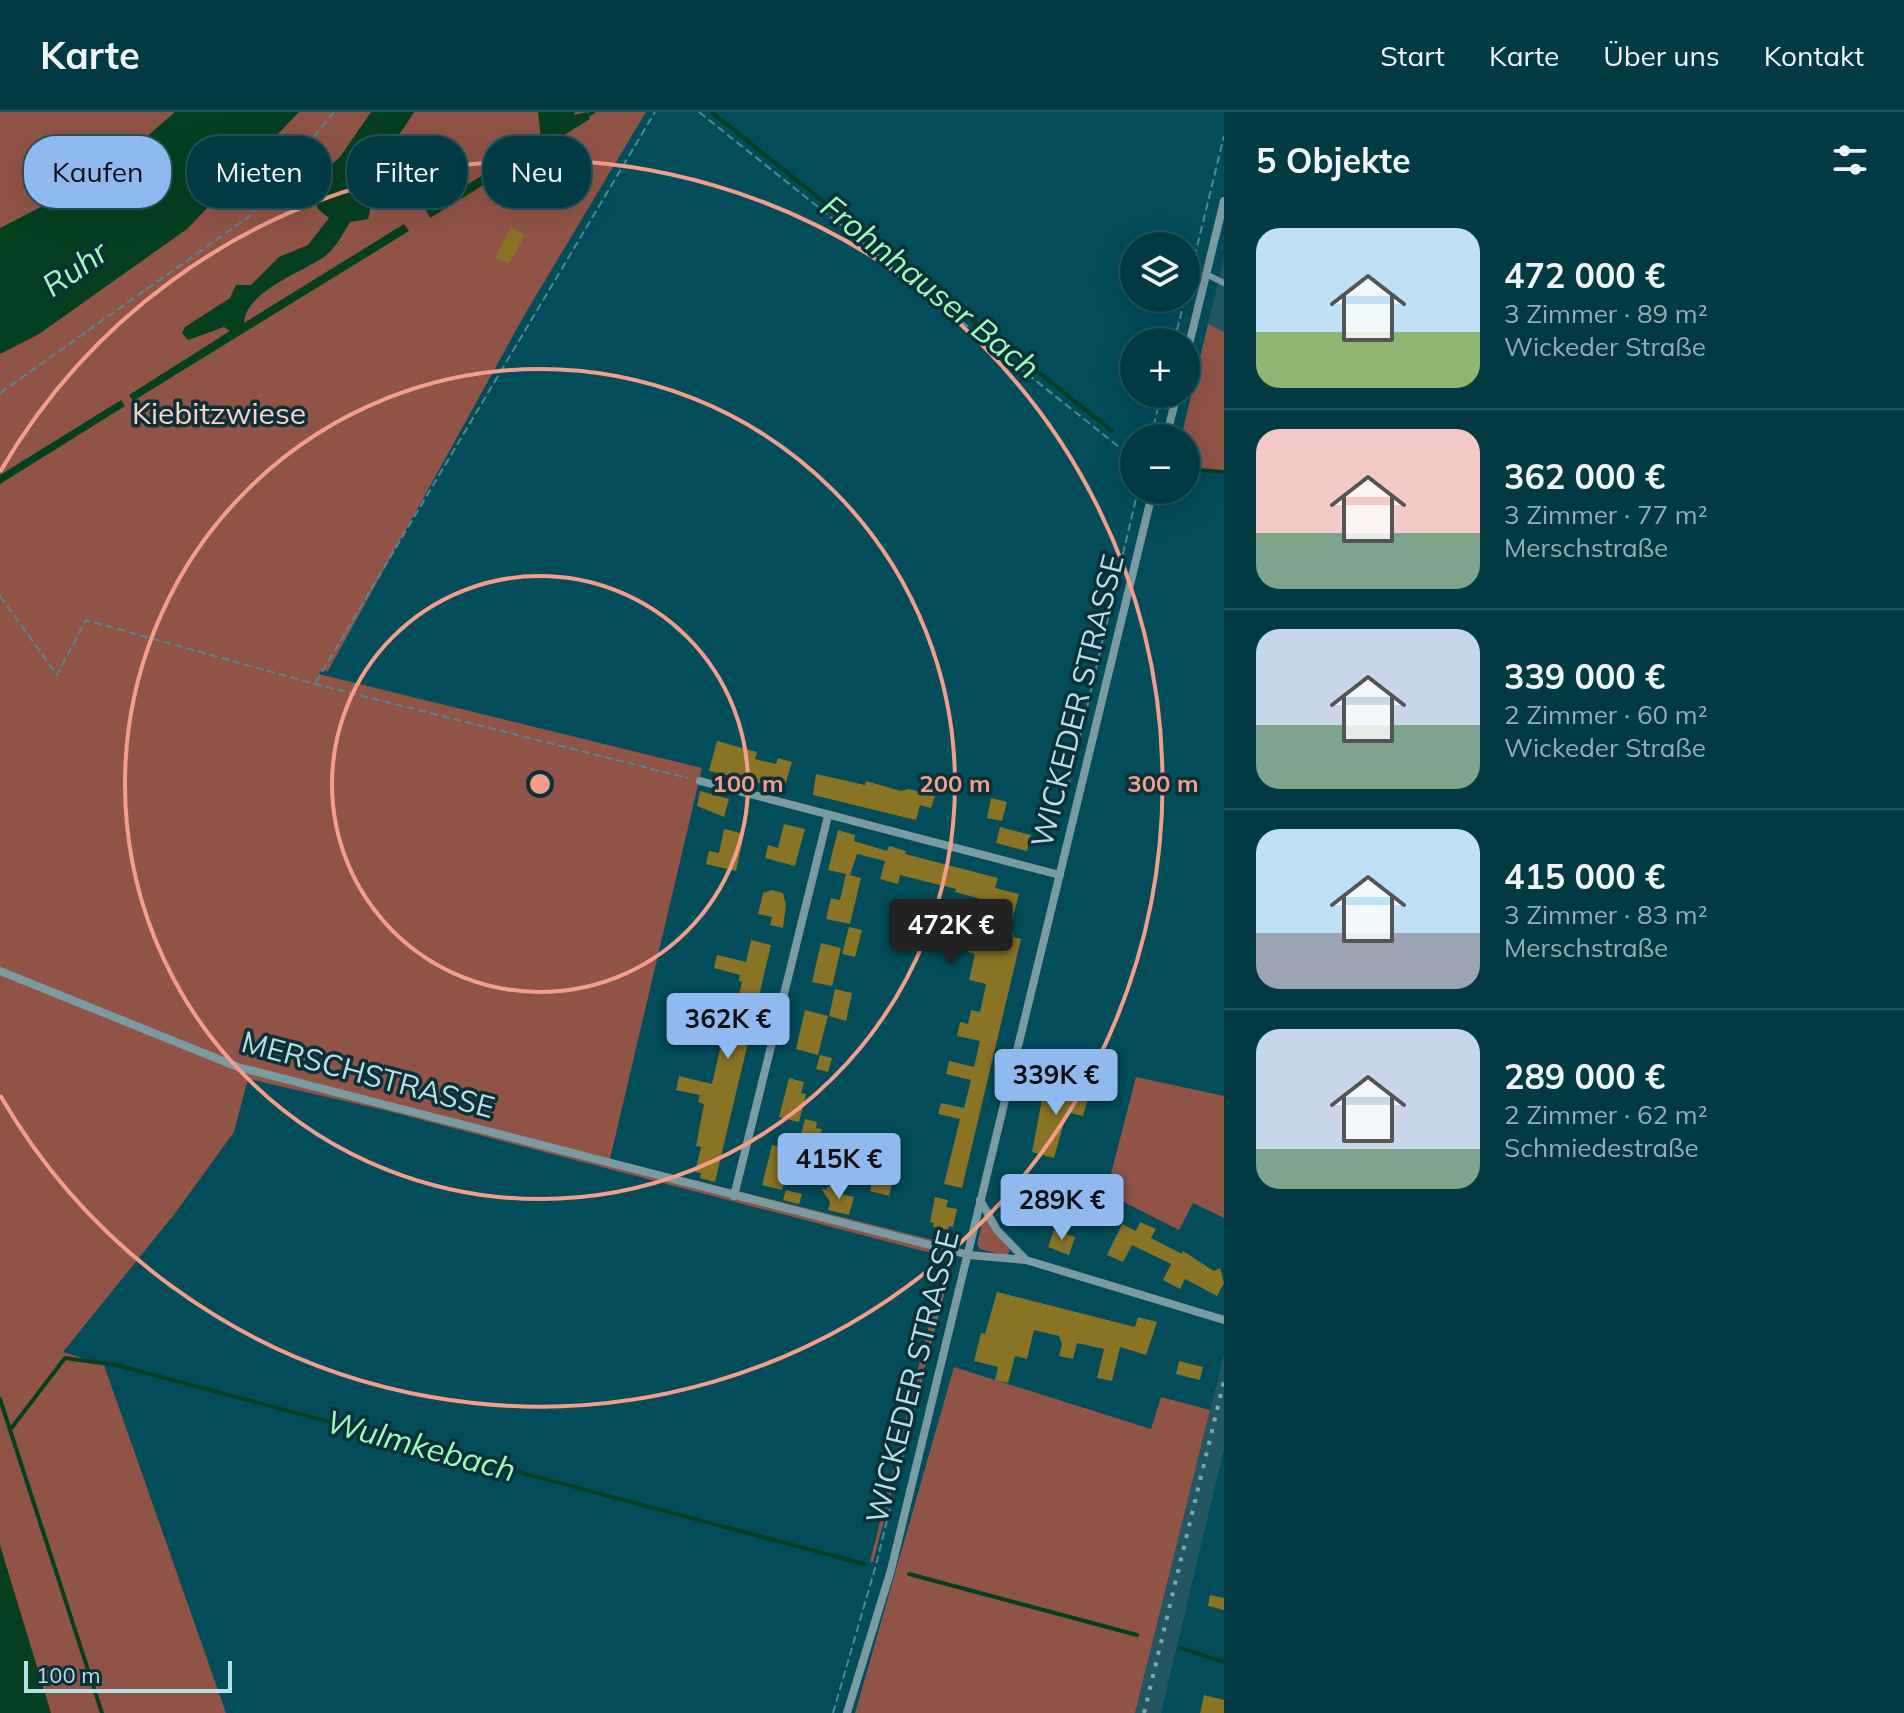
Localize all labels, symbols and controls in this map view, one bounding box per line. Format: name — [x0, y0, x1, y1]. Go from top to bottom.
text: Karte — [40, 31, 140, 79]
text: Start — [1380, 38, 1445, 73]
text: Karte — [1489, 38, 1559, 73]
text: Über uns — [1603, 38, 1720, 73]
text: Kontakt — [1764, 38, 1864, 73]
chip: Kaufen — [24, 136, 171, 208]
chip: Mieten — [187, 136, 331, 208]
chip: Filter — [347, 136, 467, 208]
chip: Neu — [483, 136, 591, 208]
icon: filters — [1828, 138, 1872, 182]
text: 5 Objekte — [1256, 139, 1411, 182]
water label: Frohnhauser Bach — [813, 186, 1048, 387]
water label: Ruhr — [34, 231, 116, 305]
map controls — [1120, 232, 1200, 504]
button: layers — [1120, 232, 1200, 312]
text: 472 000 € — [1504, 254, 1665, 297]
icon: home — [1320, 260, 1416, 356]
text: 3 Zimmer · 89 m² — [1504, 297, 1708, 330]
button: + — [1120, 328, 1200, 408]
text: Wickeder Straße — [1504, 330, 1706, 363]
park label: Kiebitzwiese — [132, 394, 306, 432]
button: − — [1120, 424, 1200, 504]
text: 362 000 € — [1504, 455, 1665, 498]
icon: home — [1320, 461, 1416, 557]
text: 3 Zimmer · 77 m² — [1504, 498, 1708, 531]
text: Merschstraße — [1504, 531, 1668, 564]
street label: WICKEDER STRASSE — [1022, 550, 1132, 851]
text: 339 000 € — [1504, 655, 1665, 698]
icon: home — [1320, 661, 1416, 757]
text: 2 Zimmer · 60 m² — [1504, 698, 1708, 731]
text: Wickeder Straße — [1504, 731, 1706, 764]
text: 100 m — [712, 768, 784, 798]
text: 200 m — [919, 768, 991, 798]
text: 300 m — [1127, 768, 1199, 798]
centre of rings — [526, 770, 554, 798]
text: 415 000 € — [1504, 855, 1665, 898]
icon: home — [1320, 861, 1416, 957]
text: 3 Zimmer · 83 m² — [1504, 898, 1708, 931]
pin: 472K € — [886, 899, 1016, 967]
text: 472K € — [908, 908, 994, 941]
text: Merschstraße — [1504, 931, 1668, 964]
pin: 362K € — [663, 993, 793, 1061]
text: 362K € — [685, 1002, 771, 1035]
street label: MERSCHSTRASSE — [238, 1022, 499, 1126]
pin: 339K € — [991, 1049, 1121, 1117]
text: 289 000 € — [1504, 1055, 1665, 1098]
text: 339K € — [1013, 1058, 1099, 1091]
icon: home — [1320, 1061, 1416, 1157]
text: 2 Zimmer · 62 m² — [1504, 1098, 1708, 1131]
text: Schmiedestraße — [1504, 1131, 1699, 1164]
pin: 415K € — [774, 1133, 904, 1201]
text: 415K € — [796, 1142, 882, 1175]
pin: 289K € — [997, 1174, 1127, 1242]
text: 289K € — [1019, 1183, 1105, 1216]
street label: WICKEDER STRASSE — [857, 1226, 967, 1527]
water label: Wulmkebach — [322, 1401, 520, 1490]
scale bar — [24, 1657, 232, 1693]
text: 100 m — [36, 1661, 101, 1689]

